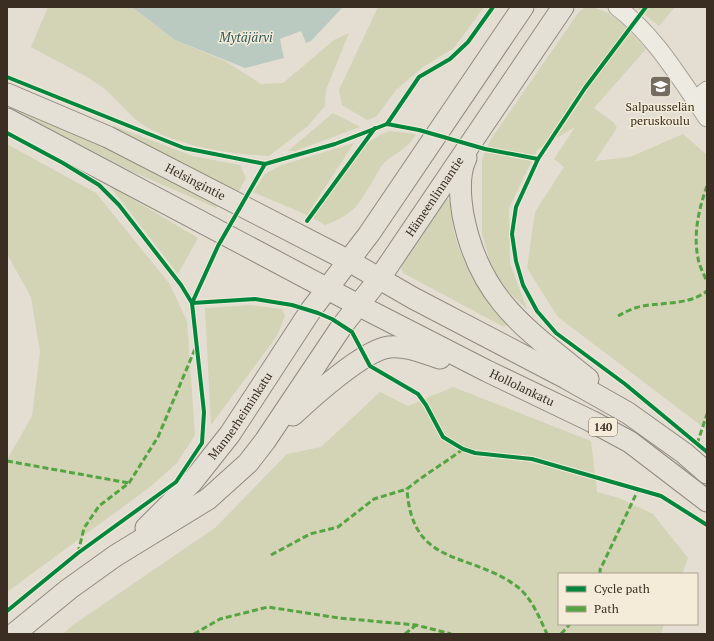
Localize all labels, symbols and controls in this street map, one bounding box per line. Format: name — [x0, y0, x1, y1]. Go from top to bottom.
water label: Mytäjärvi — [218, 28, 273, 46]
school or university icon: Salpausselän peruskoulu — [647, 73, 673, 99]
place label: Salpausselän peruskoulu — [625, 99, 695, 128]
street label: Hämeenlinnantie — [402, 154, 467, 239]
street label: Helsingintie — [163, 160, 228, 203]
street label: Hollolankatu — [488, 366, 557, 409]
street label: Mannerheiminkatu — [205, 369, 275, 462]
road number: 140 — [589, 418, 617, 436]
legend — [558, 573, 698, 625]
text: Cycle path — [594, 581, 650, 596]
text: Path — [594, 601, 619, 616]

